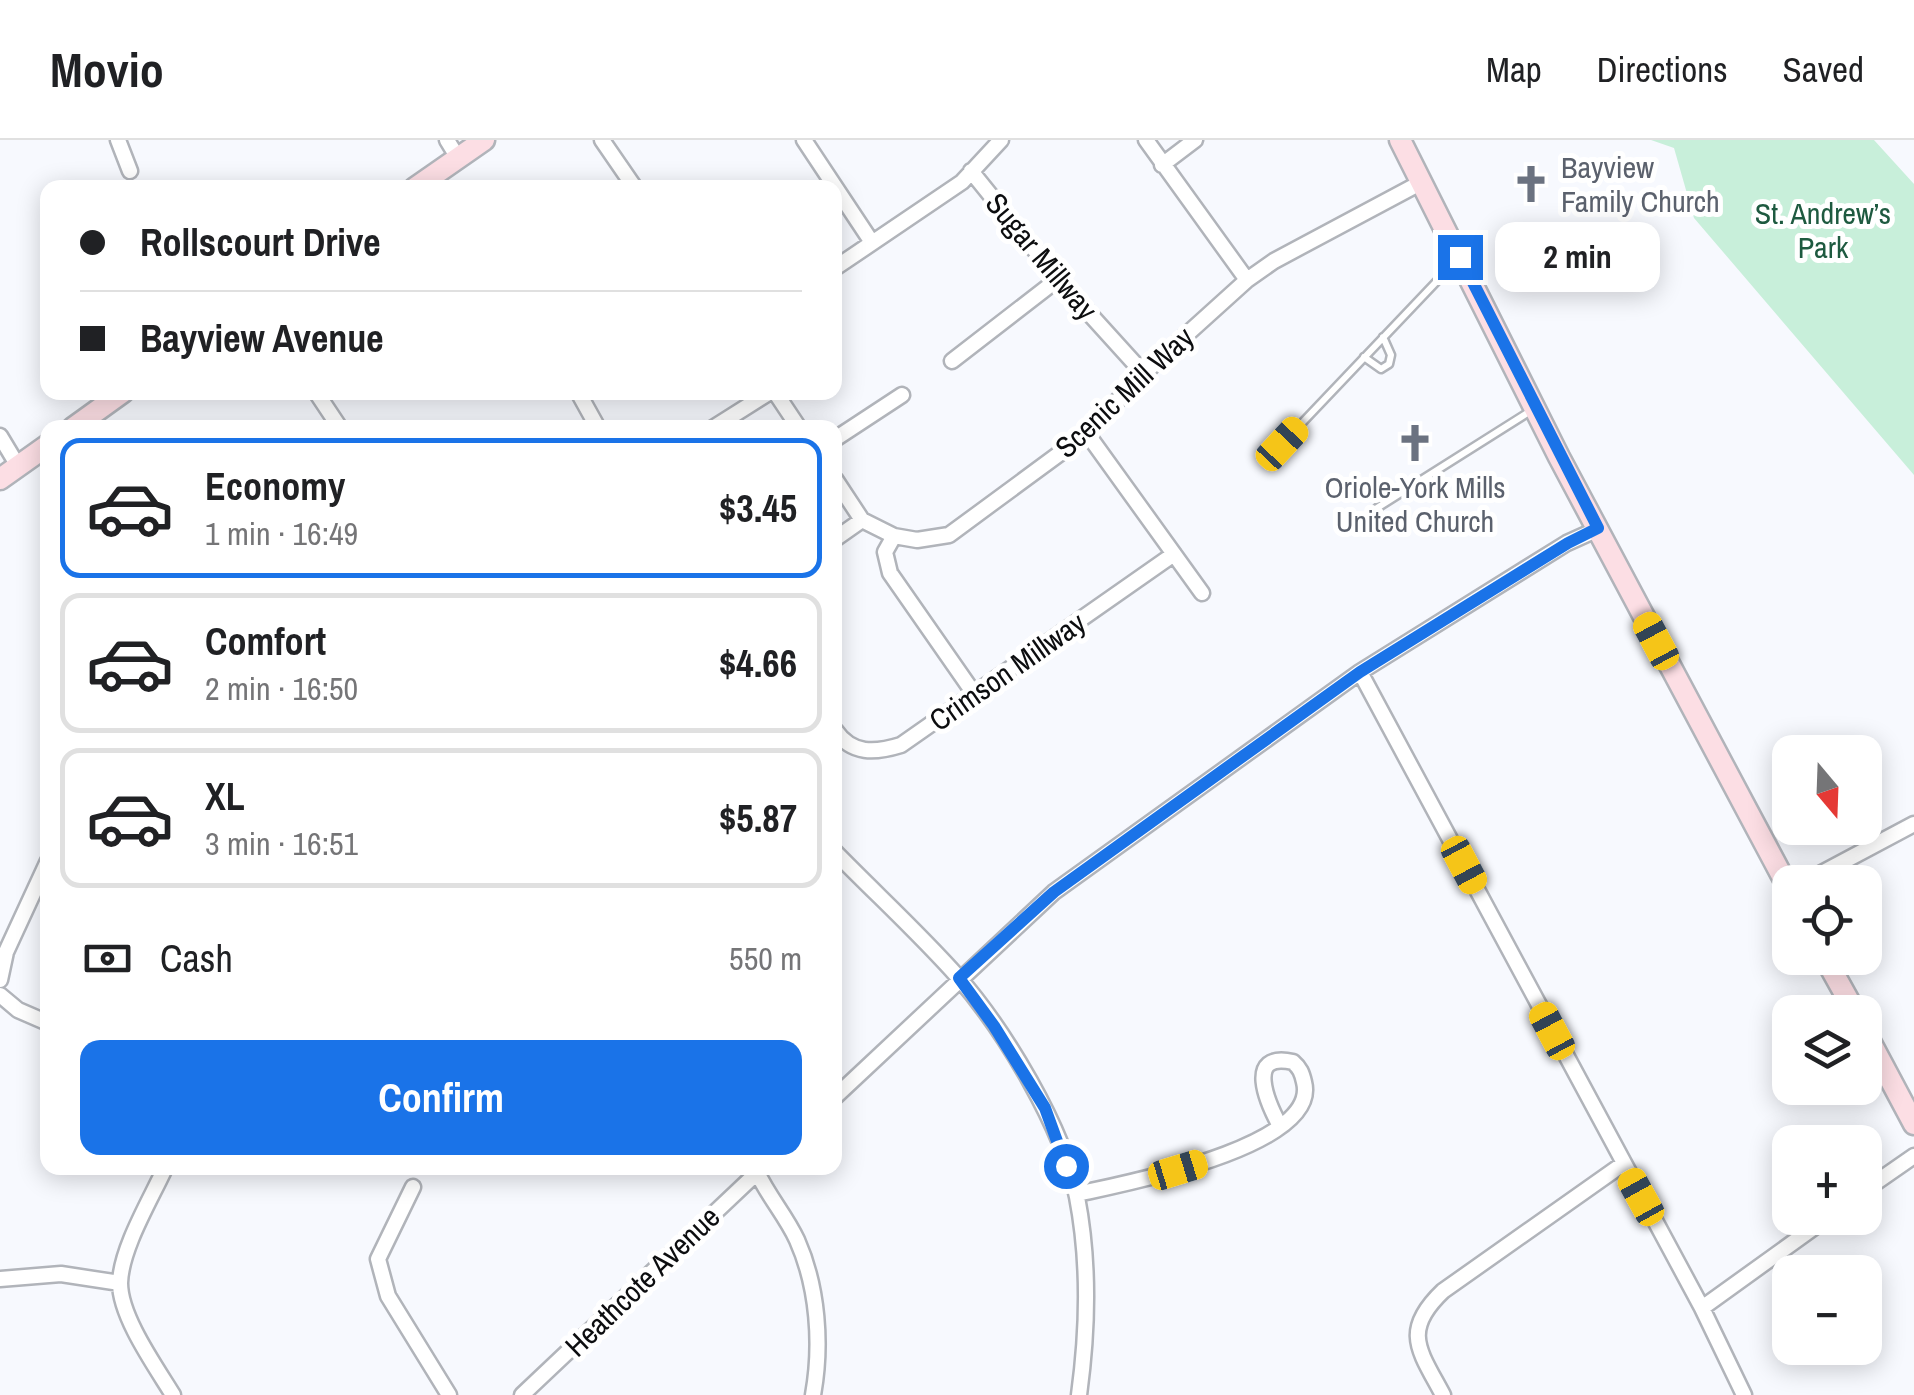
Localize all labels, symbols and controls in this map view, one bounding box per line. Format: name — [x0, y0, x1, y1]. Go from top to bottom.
text: Movio — [50, 37, 164, 102]
text: Map — [1486, 46, 1542, 93]
text: Directions — [1597, 46, 1728, 93]
text: Saved — [1783, 46, 1864, 93]
place label: Bayview Family Church — [1561, 147, 1720, 221]
church icon: Bayview Family Church — [1510, 163, 1552, 205]
street label: Sugar Millway — [977, 184, 1107, 329]
park label: St. Andrew’s Park — [1755, 193, 1891, 267]
text: Rollscourt Drive — [140, 217, 381, 268]
callout: 2 min — [1495, 222, 1660, 292]
route end — [1438, 235, 1483, 280]
text: 2 min — [1543, 235, 1612, 278]
text: Bayview Avenue — [140, 313, 384, 364]
street label: Scenic Mill Way — [1046, 317, 1202, 466]
car — [1251, 412, 1313, 476]
church icon: Oriole-York Mills United Church — [1394, 422, 1436, 464]
text: Economy — [205, 461, 345, 512]
icon: car — [85, 463, 175, 553]
place label: Oriole-York Mills United Church — [1324, 467, 1506, 541]
text: $3.45 — [719, 483, 797, 534]
text: 1 min · 16:49 — [205, 512, 358, 555]
street label: Crimson Millway — [921, 602, 1093, 740]
car — [1629, 607, 1683, 675]
text: Comfort — [205, 616, 326, 667]
icon: car — [85, 618, 175, 708]
text: $4.66 — [719, 638, 797, 689]
text: 2 min · 16:50 — [205, 667, 358, 710]
north arrow — [1772, 735, 1882, 845]
map controls — [1772, 735, 1882, 1365]
text: XL — [205, 771, 245, 822]
icon: car — [85, 773, 175, 863]
text: $5.87 — [719, 793, 797, 844]
text: 3 min · 16:51 — [205, 822, 358, 865]
car — [1437, 831, 1491, 899]
button: locate — [1772, 865, 1882, 975]
icon: cash — [80, 931, 135, 986]
text: Cash — [160, 933, 233, 984]
text: 550 m — [729, 937, 802, 980]
button: layers — [1772, 995, 1882, 1105]
car — [1525, 997, 1579, 1065]
button: Confirm — [80, 1040, 802, 1155]
button: + — [1772, 1125, 1882, 1235]
route start — [1044, 1144, 1089, 1189]
car — [1145, 1147, 1211, 1193]
car — [1613, 1163, 1669, 1231]
street label: Heathcote Avenue — [556, 1197, 728, 1365]
button: − — [1772, 1255, 1882, 1365]

